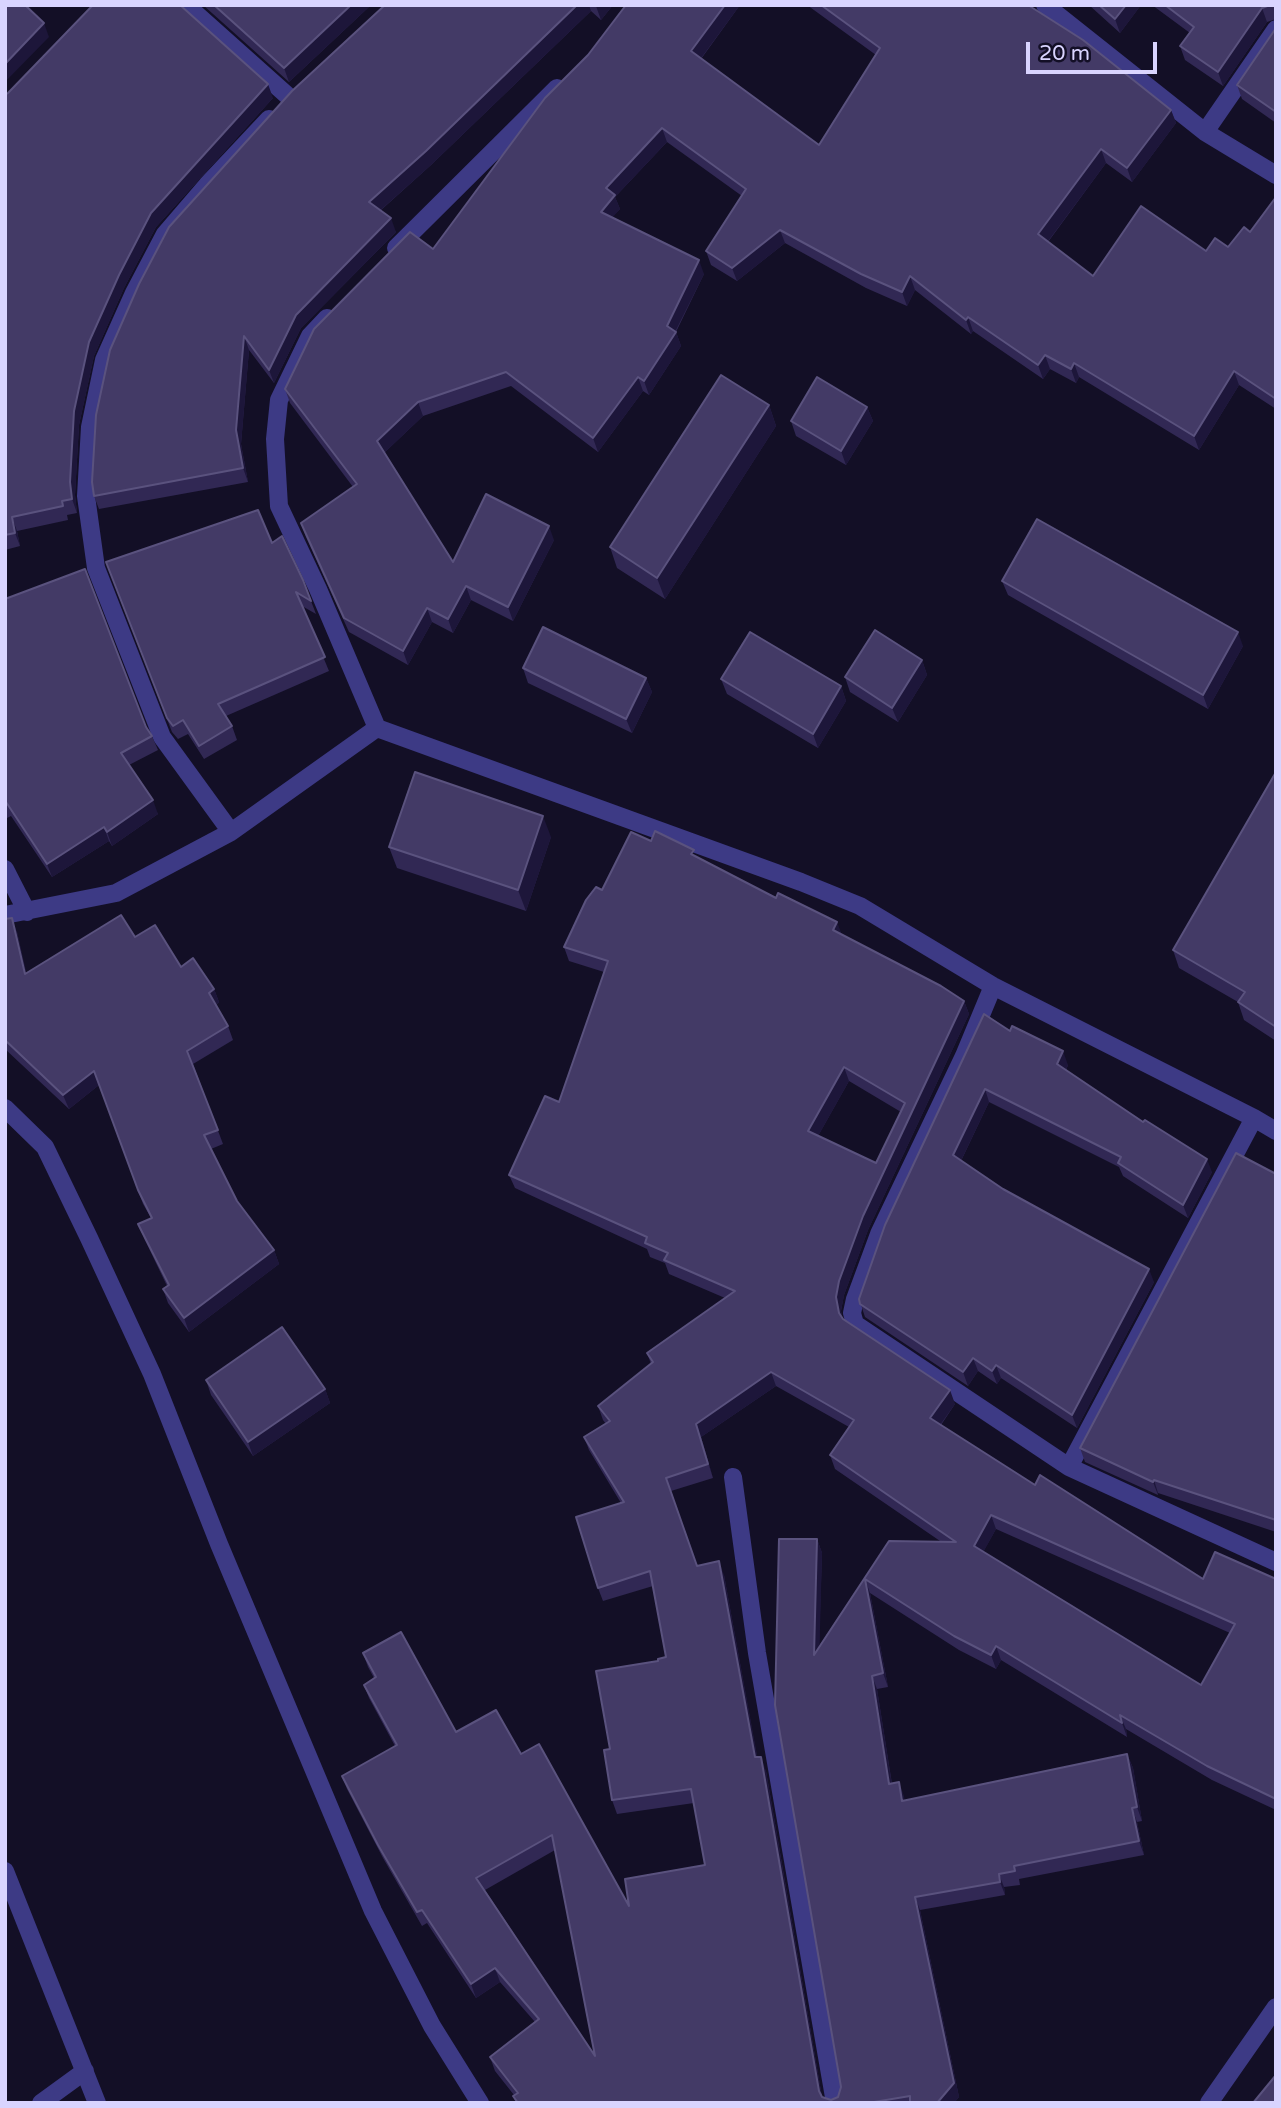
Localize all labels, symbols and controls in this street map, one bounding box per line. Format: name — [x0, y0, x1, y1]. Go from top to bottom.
scale bar — [1029, 28, 1160, 72]
text: 20 m — [1039, 41, 1090, 66]

